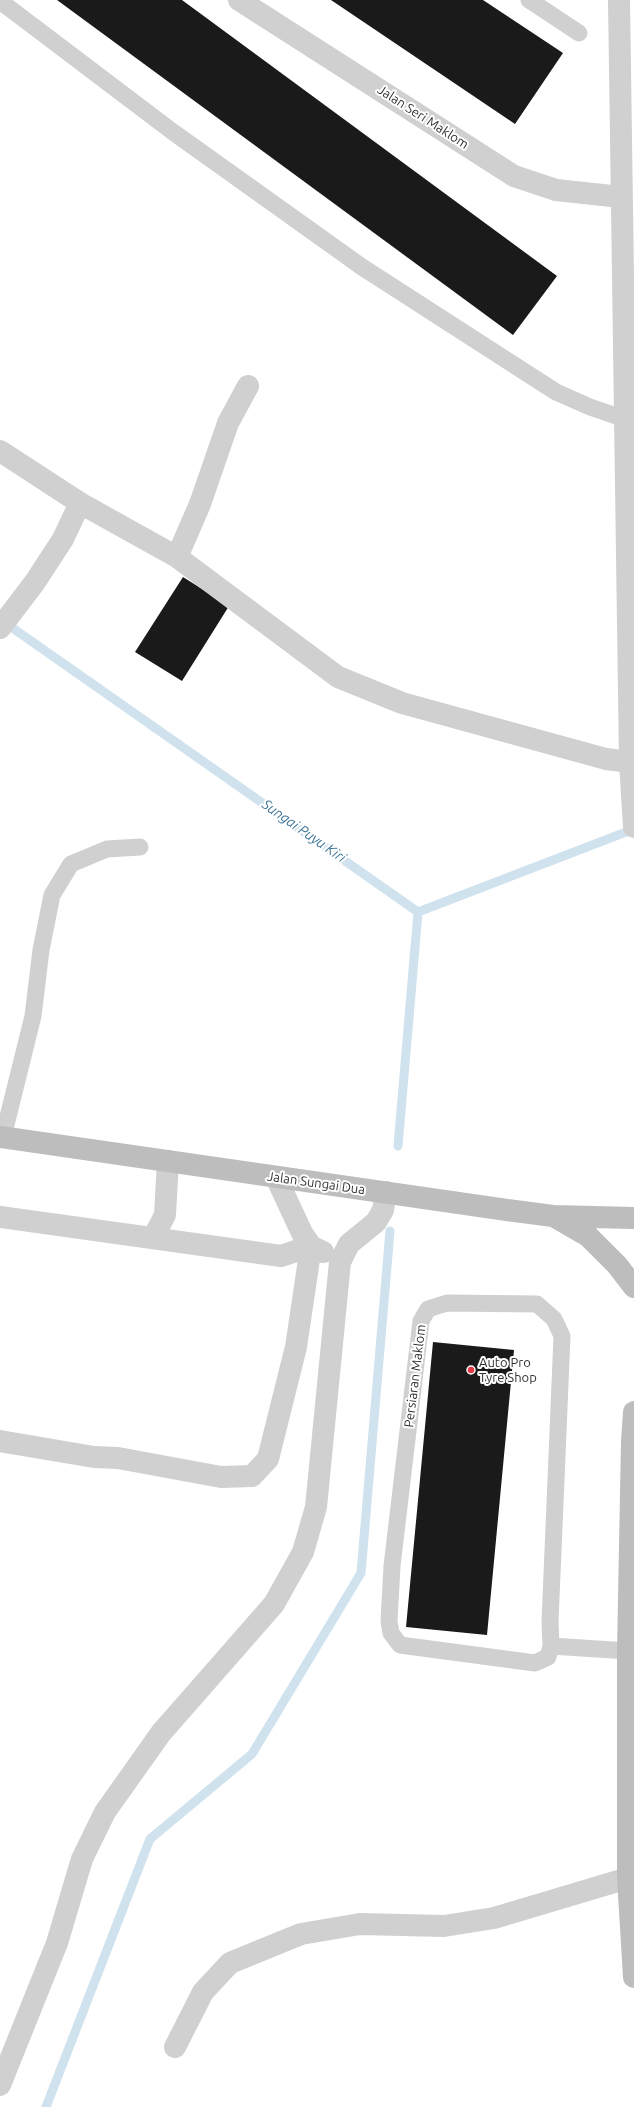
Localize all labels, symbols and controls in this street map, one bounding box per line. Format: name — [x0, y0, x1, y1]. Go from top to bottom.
street label: Jalan Seri Maklom — [375, 82, 471, 152]
water label: Sungai Puyu Kiri — [259, 796, 349, 866]
street label: Jalan Sungai Dua — [266, 1168, 366, 1198]
street label: Persiaran Maklom — [401, 1324, 429, 1428]
place label: Auto Pro Tyre Shop — [479, 1355, 537, 1386]
marker: Auto Pro Tyre Shop — [466, 1365, 476, 1375]

